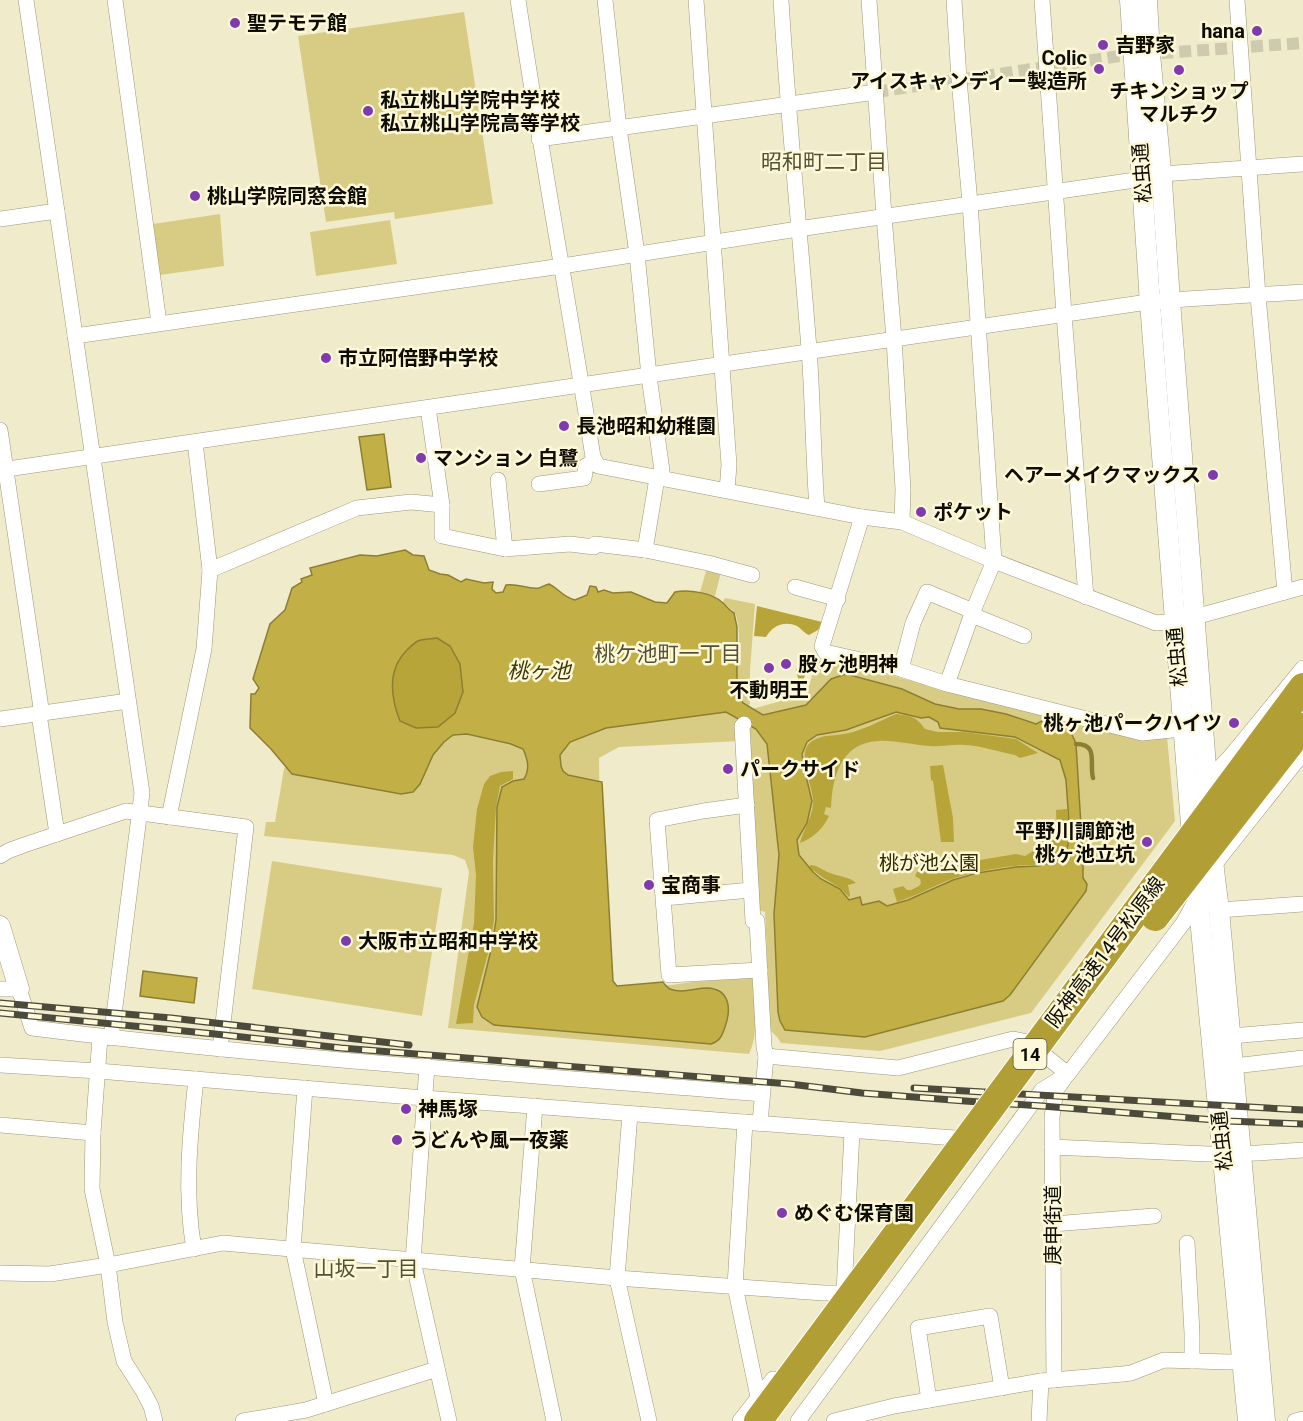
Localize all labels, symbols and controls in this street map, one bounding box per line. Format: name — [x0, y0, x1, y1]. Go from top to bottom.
place label: 聖テモテ館 — [247, 11, 347, 35]
marker: 聖テモテ館 — [228, 16, 242, 30]
place label: hana — [1201, 19, 1245, 43]
marker: hana — [1250, 24, 1264, 38]
place label: 吉野家 — [1115, 33, 1175, 57]
marker: 吉野家 — [1096, 38, 1110, 52]
place label: Colic アイスキャンディー製造所 — [850, 46, 1087, 93]
marker: Colic アイスキャンディー製造所 — [1092, 62, 1106, 76]
marker: チキンショップ マルチク — [1172, 63, 1186, 77]
place label: チキンショップ マルチク — [1109, 79, 1249, 126]
place label: 私立桃山学院中学校 私立桃山学院高等学校 — [380, 88, 580, 135]
marker: 私立桃山学院中学校 私立桃山学院高等学校 — [361, 104, 375, 118]
street label: 松虫通 — [1128, 142, 1156, 204]
district label: 昭和町二丁目 — [761, 150, 887, 174]
place label: 桃山学院同窓会館 — [207, 184, 367, 208]
marker: 桃山学院同窓会館 — [188, 189, 202, 203]
place label: 市立阿倍野中学校 — [338, 346, 498, 370]
marker: 市立阿倍野中学校 — [319, 351, 333, 365]
place label: 長池昭和幼稚園 — [576, 414, 716, 438]
marker: 長池昭和幼稚園 — [557, 419, 571, 433]
place label: マンション 白鷺 — [433, 446, 579, 470]
marker: マンション 白鷺 — [414, 451, 428, 465]
place label: ヘアーメイクマックス — [1004, 463, 1201, 487]
marker: ヘアーメイクマックス — [1206, 468, 1220, 482]
place label: ポケット — [933, 500, 1013, 524]
marker: ポケット — [914, 505, 928, 519]
street label: 松虫通 — [1162, 626, 1192, 688]
district label: 桃ケ池町一丁目 — [595, 642, 742, 666]
place label: 股ヶ池明神 — [798, 652, 898, 676]
marker: 股ヶ池明神 — [779, 657, 793, 671]
water label: 桃ヶ池 — [508, 659, 572, 683]
marker: 不動明王 — [762, 661, 776, 675]
place label: 不動明王 — [729, 678, 809, 702]
place label: 桃ヶ池パークハイツ — [1043, 711, 1222, 735]
marker: 桃ヶ池パークハイツ — [1227, 716, 1241, 730]
place label: パークサイド — [740, 757, 860, 781]
marker: パークサイド — [721, 762, 735, 776]
place label: 平野川調節池 桃ヶ池立坑 — [1015, 819, 1135, 866]
marker: 平野川調節池 桃ヶ池立坑 — [1140, 835, 1154, 849]
park label: 桃が池公園 — [879, 851, 979, 875]
street label: 阪神高速14号松原線 — [1041, 872, 1169, 1032]
place label: 宝商事 — [661, 873, 721, 897]
marker: 宝商事 — [642, 878, 656, 892]
place label: 大阪市立昭和中学校 — [358, 929, 538, 953]
marker: 大阪市立昭和中学校 — [339, 934, 353, 948]
road number: 14 — [1014, 1039, 1046, 1069]
place label: 神馬塚 — [418, 1097, 478, 1121]
marker: 神馬塚 — [399, 1102, 413, 1116]
street label: 松虫通 — [1207, 1110, 1237, 1172]
place label: うどんや風一夜薬 — [409, 1128, 569, 1152]
marker: うどんや風一夜薬 — [390, 1133, 404, 1147]
street label: 庚申街道 — [1041, 1185, 1065, 1265]
place label: めぐむ保育園 — [794, 1201, 914, 1225]
marker: めぐむ保育園 — [775, 1206, 789, 1220]
district label: 山坂一丁目 — [314, 1257, 419, 1281]

